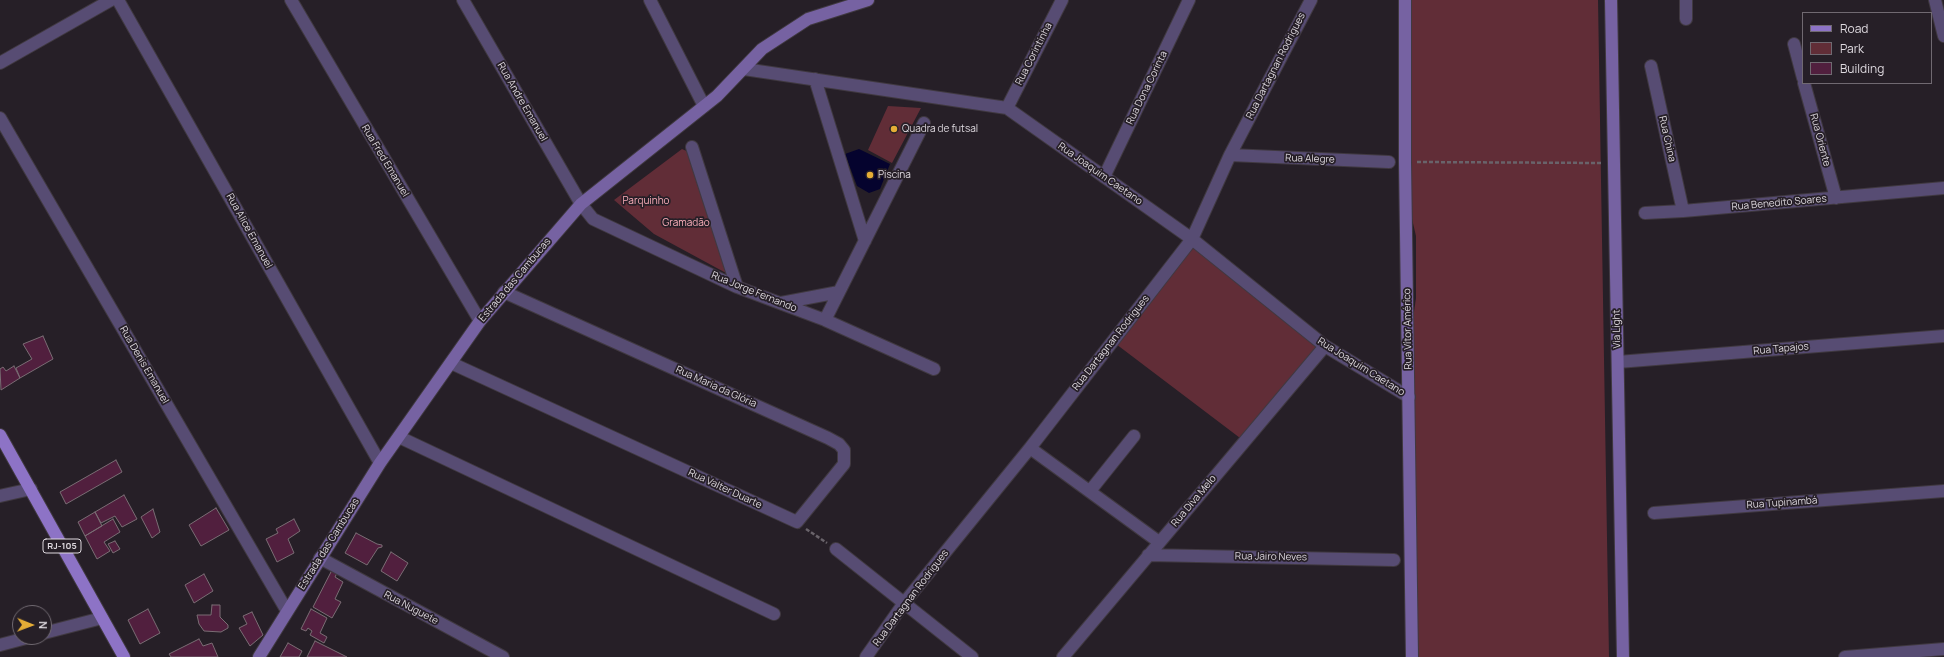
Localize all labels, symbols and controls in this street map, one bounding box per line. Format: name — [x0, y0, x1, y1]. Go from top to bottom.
street label: Rua Dartagnan Rodrigues — [1244, 11, 1308, 121]
legend — [1802, 12, 1932, 84]
text: Road — [1840, 20, 1868, 37]
street label: Rua Corintinha — [1013, 21, 1055, 87]
text: Park — [1840, 40, 1864, 57]
street label: Rua Dona Corinta — [1124, 49, 1170, 127]
street label: Rua Andre Emanuel — [495, 60, 549, 144]
text: Building — [1840, 60, 1884, 77]
street label: Rua Oriente — [1807, 112, 1833, 168]
street label: Rua China — [1656, 115, 1678, 163]
street label: Rua Fred Emanuel — [359, 123, 411, 199]
place label: Quadra de futsal — [902, 123, 978, 135]
marker: Quadra de futsal — [889, 124, 899, 134]
street label: Rua Joaquim Caetano — [1055, 140, 1145, 208]
street label: Rua Alegre — [1285, 152, 1335, 166]
place label: Piscina — [878, 169, 911, 181]
marker: Piscina — [865, 170, 875, 180]
street label: Rua Alice Emanuel — [223, 191, 275, 271]
street label: Rua Benedito Soares — [1731, 193, 1827, 213]
park label: Parquinho — [623, 195, 669, 207]
park label: Gramadão — [662, 217, 710, 229]
street label: Estrada das Cambucas — [477, 236, 553, 324]
street label: Rua Jorge Fernando — [710, 269, 798, 315]
street label: Rua Vítor Américo — [1401, 288, 1415, 370]
street label: Rua Dartagnan Rodrigues — [1070, 293, 1152, 393]
street label: Via Light — [1611, 309, 1623, 349]
street label: Rua Denis Emanuel — [117, 324, 171, 406]
street label: Rua Joaquim Caetano — [1315, 335, 1407, 399]
street label: Rua Tapajos — [1753, 341, 1809, 357]
street label: Rua Maria da Glória — [674, 364, 758, 410]
street label: Rua Valter Duarte — [686, 467, 764, 511]
street label: Rua Diva Melo — [1169, 473, 1219, 529]
street label: Rua Tupinambá — [1746, 495, 1818, 511]
street label: Estrada das Cambucas — [296, 496, 362, 592]
road number: RJ-105 — [43, 539, 81, 553]
street label: Rua Dartagnan Rodrigues — [871, 547, 951, 649]
street label: Rua Jairo Neves — [1235, 550, 1307, 564]
street label: Rua Nuguete — [382, 589, 440, 627]
north arrow — [12, 605, 52, 645]
text: N — [36, 621, 51, 629]

